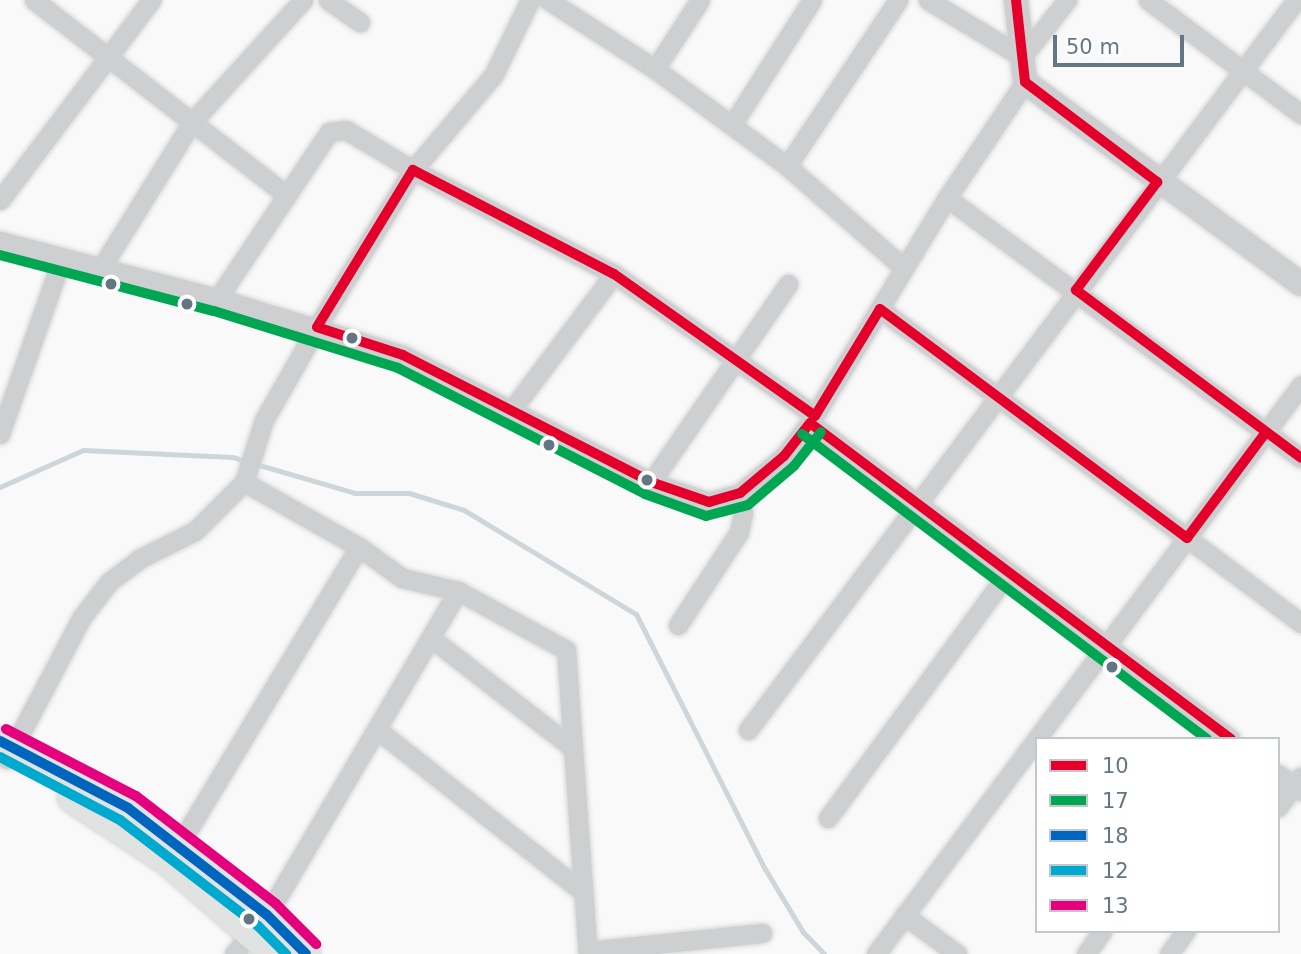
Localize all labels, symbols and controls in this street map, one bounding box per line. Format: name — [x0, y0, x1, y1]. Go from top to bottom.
scale bar — [1056, 21, 1187, 65]
text: 50 m — [1066, 35, 1120, 59]
unlabelled marker — [104, 277, 118, 291]
unlabelled marker — [180, 297, 194, 311]
unlabelled marker — [345, 331, 359, 345]
unlabelled marker — [542, 438, 556, 452]
unlabelled marker — [640, 473, 654, 487]
unlabelled marker — [1105, 660, 1119, 674]
legend — [1035, 737, 1280, 933]
text: 10 — [1102, 754, 1129, 778]
text: 17 — [1102, 789, 1129, 813]
text: 18 — [1102, 824, 1129, 848]
text: 12 — [1102, 859, 1129, 883]
text: 13 — [1102, 894, 1129, 918]
unlabelled marker — [242, 912, 256, 926]

